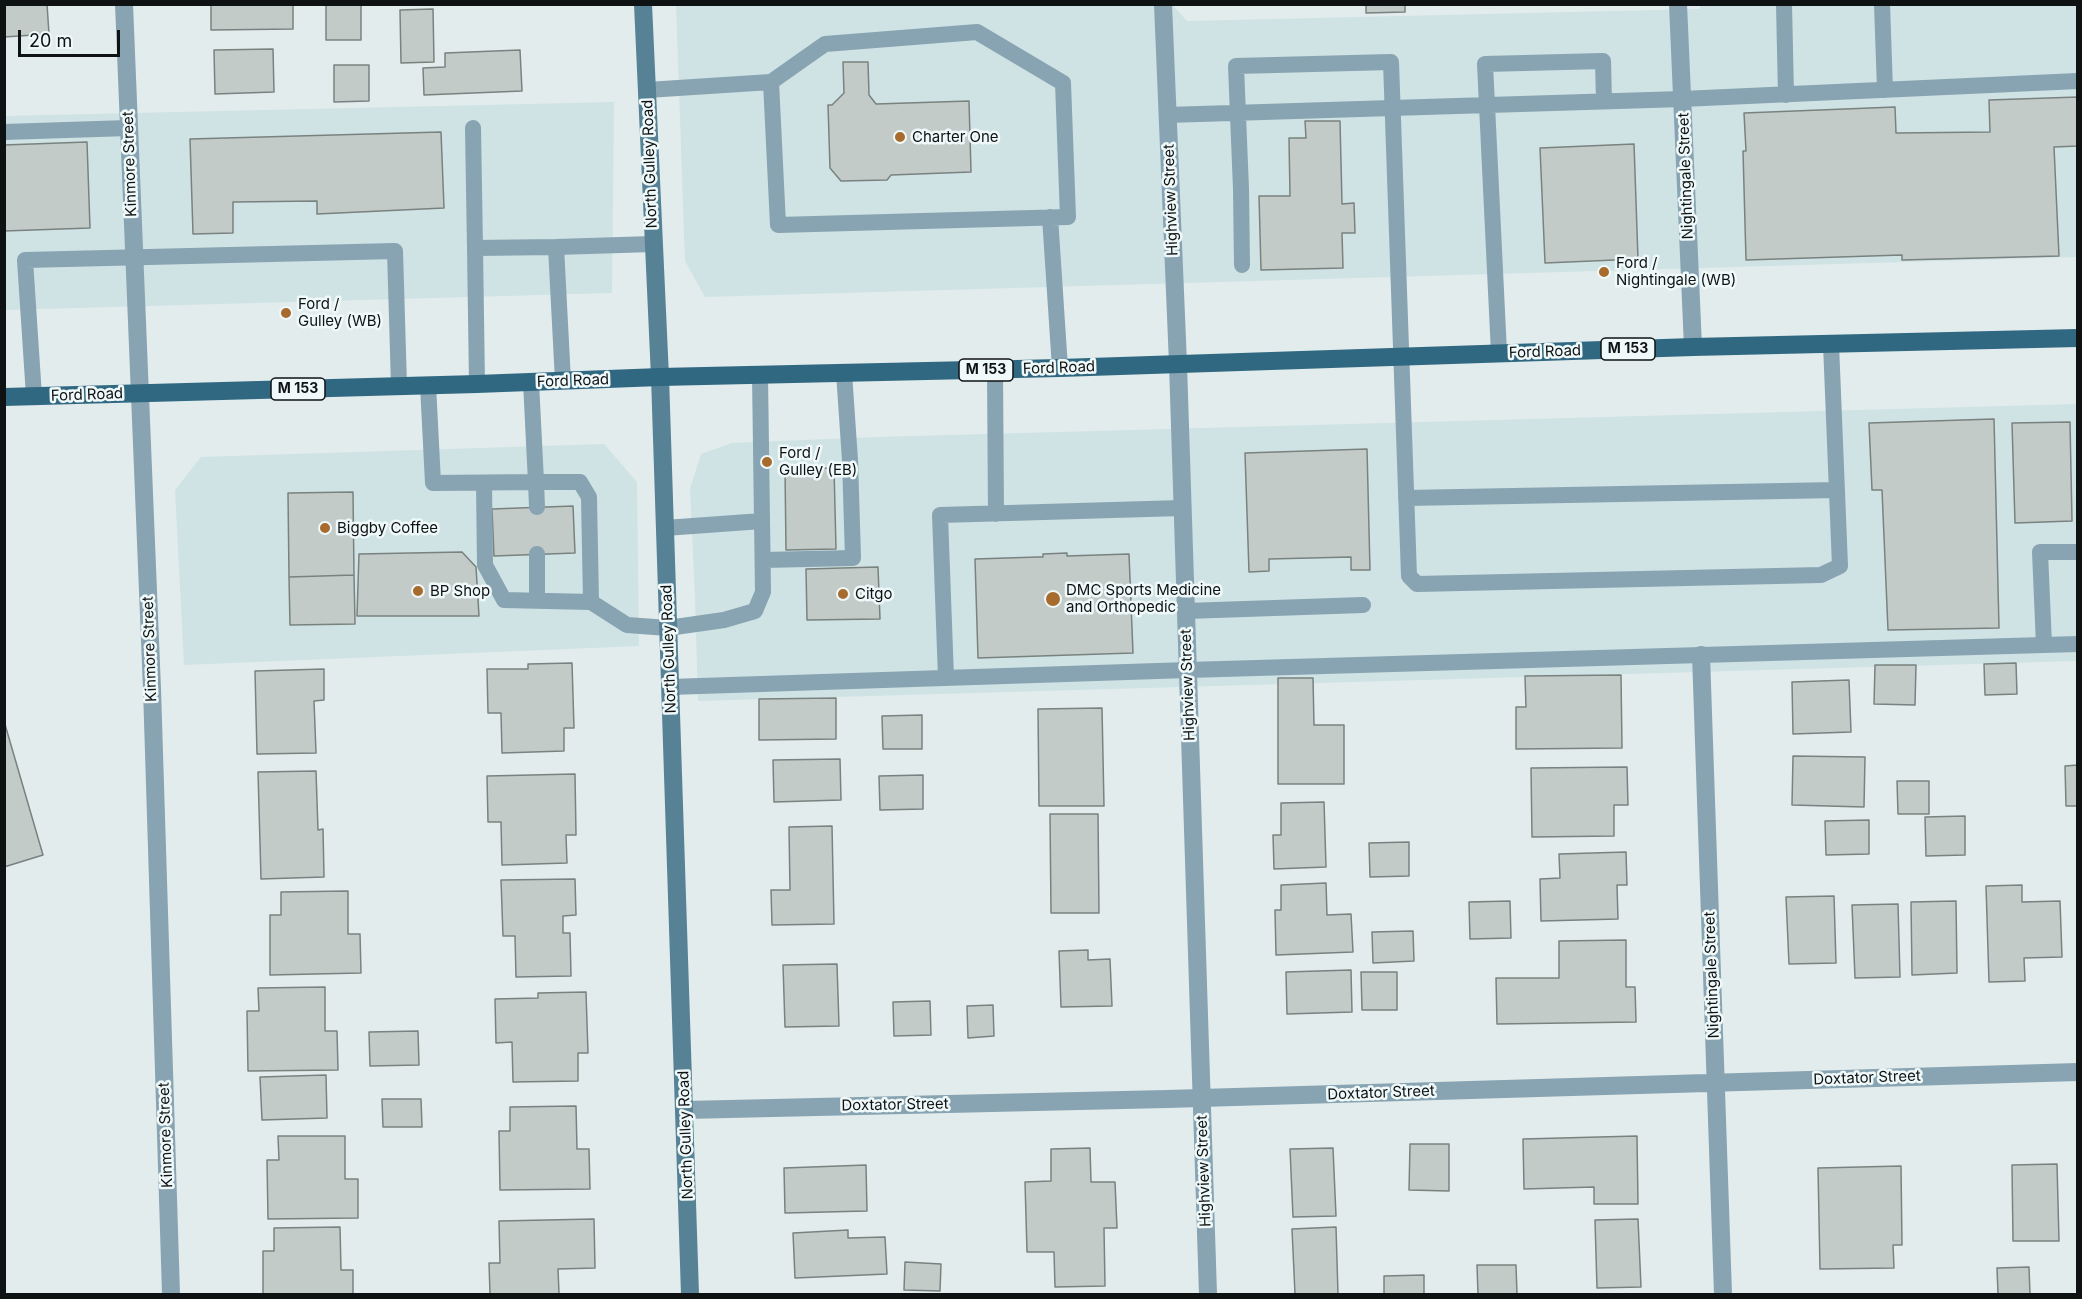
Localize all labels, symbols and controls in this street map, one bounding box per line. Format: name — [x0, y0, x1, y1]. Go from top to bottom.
scale bar — [21, 18, 123, 56]
text: 20 m — [29, 30, 72, 51]
street label: North Gulley Road — [639, 99, 661, 229]
street label: Kinmore Street — [119, 111, 141, 217]
street label: Nightingale Street — [1675, 112, 1697, 240]
place label: Charter One — [912, 128, 999, 146]
marker: Charter One — [893, 130, 907, 144]
street label: Highview Street — [1160, 144, 1182, 256]
place label: Ford / Nightingale (WB) — [1616, 254, 1736, 289]
marker: Ford / Nightingale (WB) — [1597, 265, 1611, 279]
place label: Ford / Gulley (WB) — [298, 295, 382, 330]
marker: Ford / Gulley (WB) — [279, 306, 293, 320]
road number: M 153 — [1601, 338, 1655, 360]
street label: Ford Road — [1509, 342, 1581, 362]
street label: Ford Road — [1023, 358, 1095, 378]
road number: M 153 — [959, 359, 1013, 381]
street label: Ford Road — [537, 371, 609, 391]
road number: M 153 — [271, 378, 325, 400]
street label: Ford Road — [51, 385, 123, 405]
place label: Ford / Gulley (EB) — [779, 444, 857, 479]
marker: Ford / Gulley (EB) — [760, 455, 774, 469]
place label: Biggby Coffee — [337, 519, 438, 537]
marker: Biggby Coffee — [318, 521, 332, 535]
place label: DMC Sports Medicine and Orthopedic — [1066, 581, 1221, 616]
place label: BP Shop — [430, 582, 490, 600]
marker: BP Shop — [411, 584, 425, 598]
street label: North Gulley Road — [658, 584, 680, 714]
place label: Citgo — [855, 585, 893, 603]
marker: Citgo — [836, 587, 850, 601]
marker: DMC Sports Medicine and Orthopedic — [1044, 590, 1062, 608]
street label: Kinmore Street — [139, 596, 161, 702]
street label: Highview Street — [1177, 629, 1199, 741]
street label: Nightingale Street — [1701, 911, 1723, 1039]
street label: Doxtator Street — [1813, 1067, 1921, 1089]
street label: North Gulley Road — [675, 1070, 697, 1200]
street label: Kinmore Street — [155, 1082, 177, 1188]
street label: Doxtator Street — [1327, 1082, 1435, 1104]
street label: Doxtator Street — [841, 1095, 949, 1115]
street label: Highview Street — [1193, 1115, 1215, 1227]

